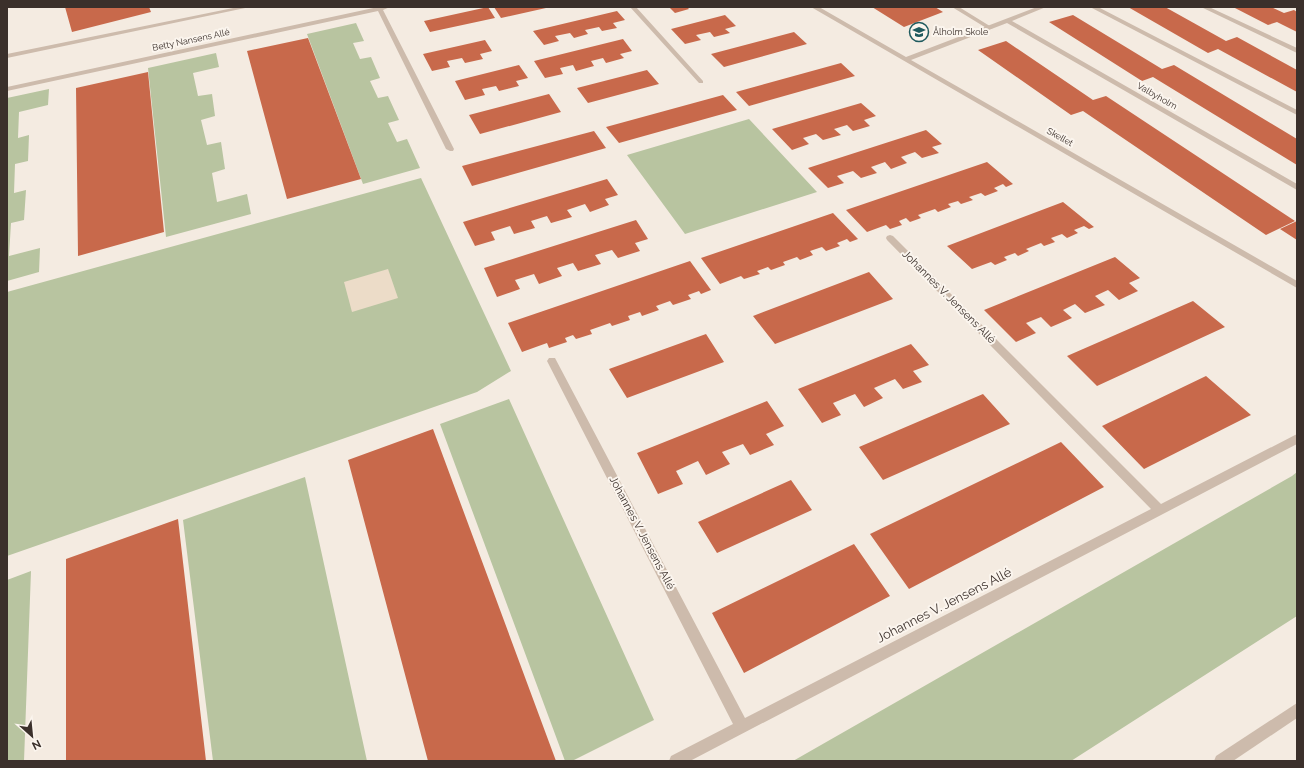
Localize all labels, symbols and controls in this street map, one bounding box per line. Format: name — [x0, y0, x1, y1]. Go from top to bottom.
school or university icon: Ålholm Skole — [908, 21, 930, 43]
place label: Ålholm Skole — [933, 26, 989, 37]
street label: Betty Nansens Allé — [151, 27, 231, 53]
street label: Valbyholm — [1135, 81, 1179, 111]
street label: Skellet — [1045, 126, 1075, 148]
street label: Johannes V. Jensens Allé — [900, 248, 999, 347]
street label: Johannes V. Jensens Allé — [607, 474, 678, 592]
street label: Johannes V. Jensens Allé — [874, 564, 1014, 646]
north arrow — [12, 716, 52, 756]
text: N — [30, 737, 43, 752]

